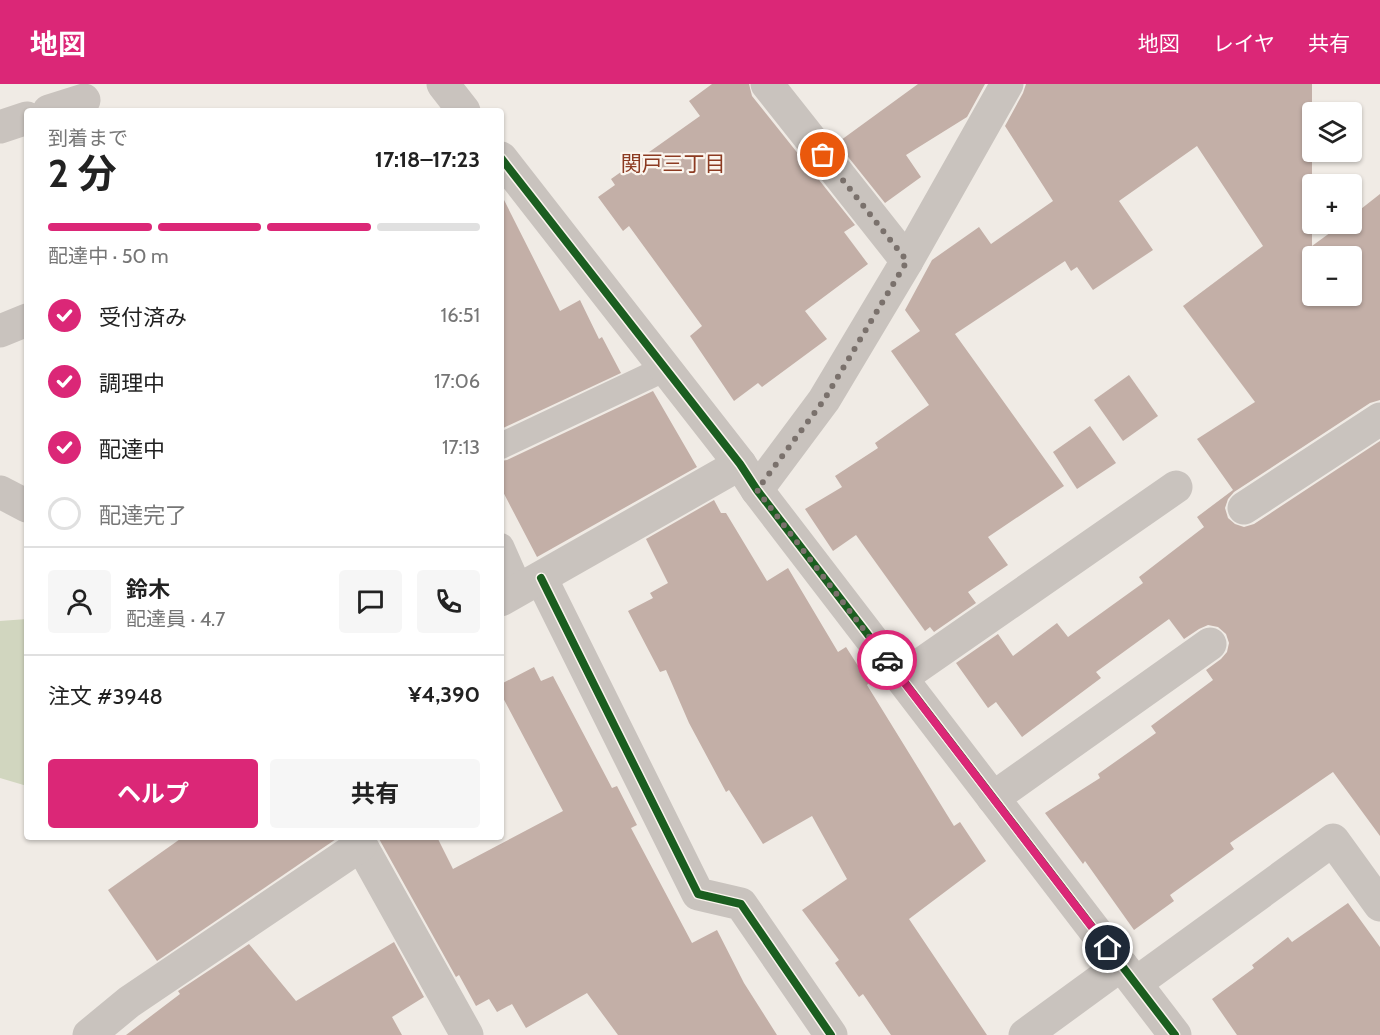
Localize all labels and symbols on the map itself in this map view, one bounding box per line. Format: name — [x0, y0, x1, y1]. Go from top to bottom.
pin — [797, 129, 848, 180]
district label: 関戸三丁目 — [621, 151, 726, 176]
courier — [857, 630, 917, 690]
pin — [1082, 922, 1133, 973]

